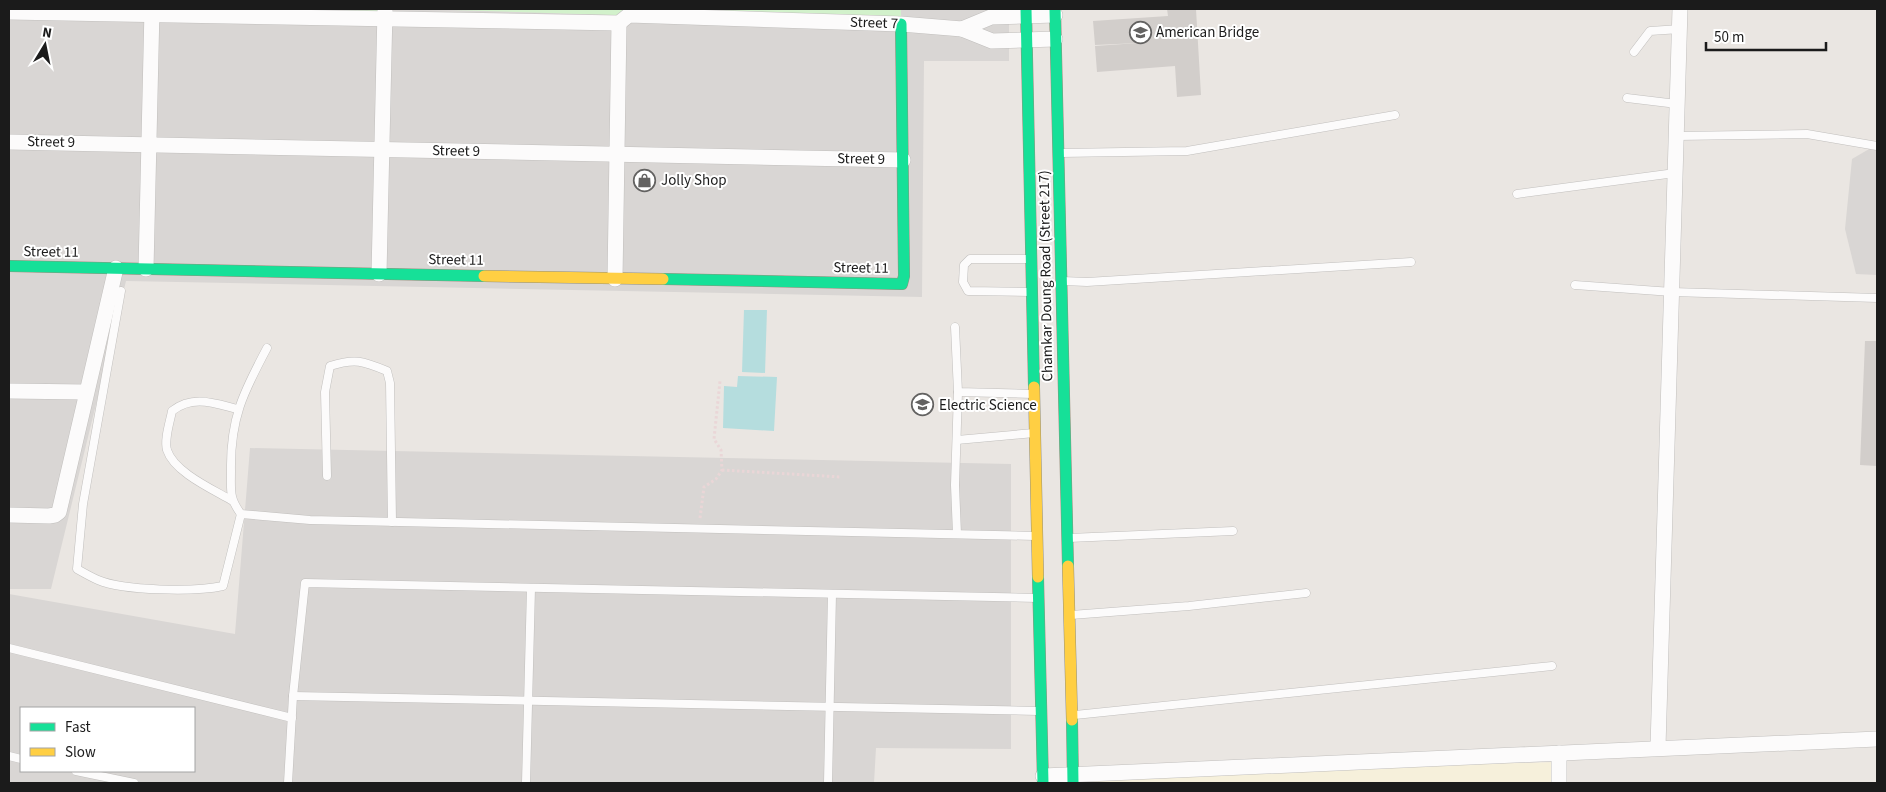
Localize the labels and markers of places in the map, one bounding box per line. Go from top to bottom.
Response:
school or university icon: American Bridge [1128,20,1152,44]
place label: American Bridge [1156,22,1259,43]
shop icon: Jolly Shop [633,168,657,192]
place label: Jolly Shop [661,170,727,191]
school or university icon: Electric Science [911,393,935,417]
place label: Electric Science [939,395,1037,416]

